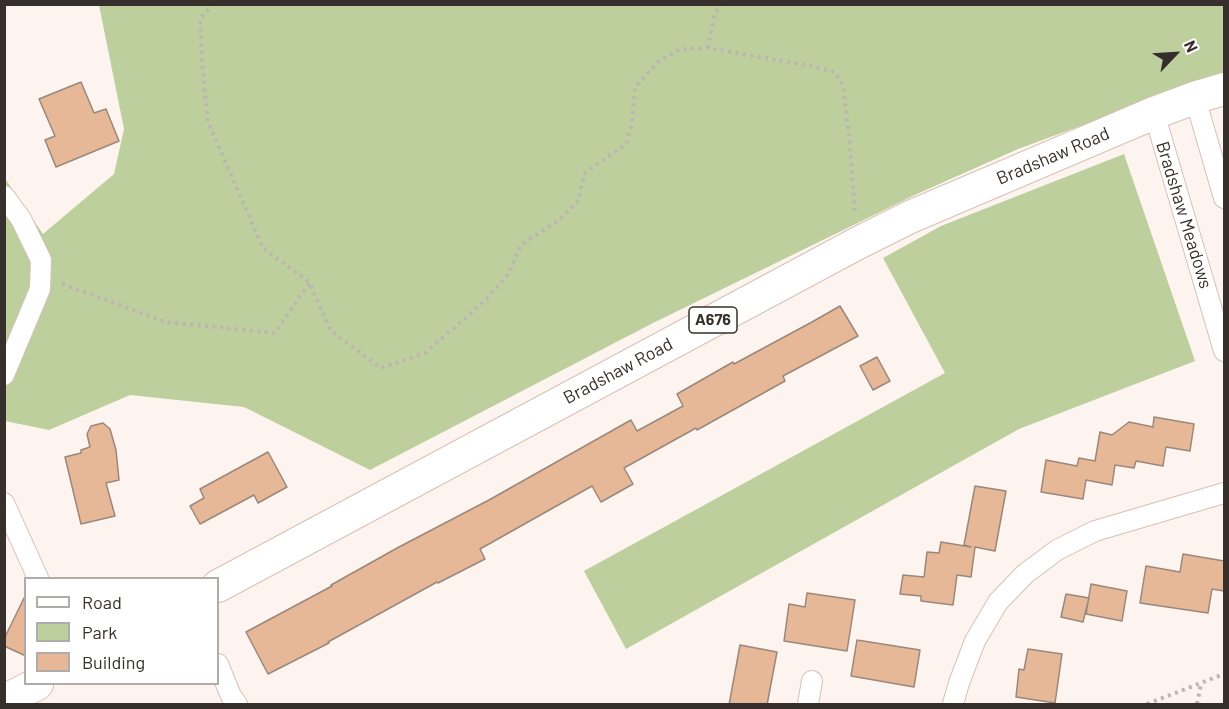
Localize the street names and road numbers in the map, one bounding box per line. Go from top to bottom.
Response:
street label: Bradshaw Road [993,122,1113,190]
street label: Bradshaw Meadows [1151,139,1217,291]
road number: A676 [689,307,737,333]
street label: Bradshaw Road [560,333,676,409]

